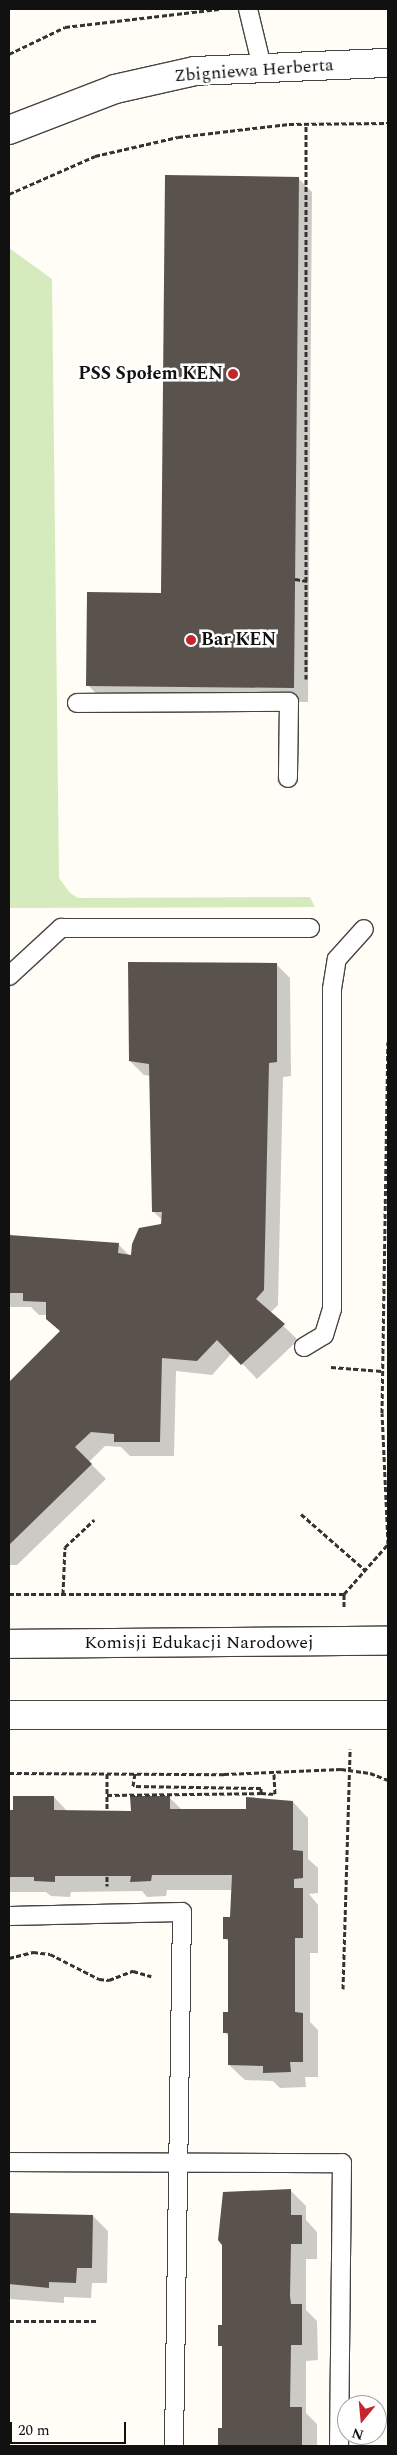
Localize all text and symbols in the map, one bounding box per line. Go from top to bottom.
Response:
street label: Zbigniewa Herberta [174,55,334,87]
place label: PSS Społem KEN [78,363,223,385]
marker: PSS Społem KEN [227,368,239,380]
place label: Bar KEN [201,629,276,651]
marker: Bar KEN [185,634,197,646]
street label: Komisji Edukacji Narodowej [84,1632,314,1654]
north arrow [337,2395,387,2445]
scale bar [12,2412,129,2444]
text: 20 m [18,2419,50,2442]
text: N [349,2422,366,2446]

